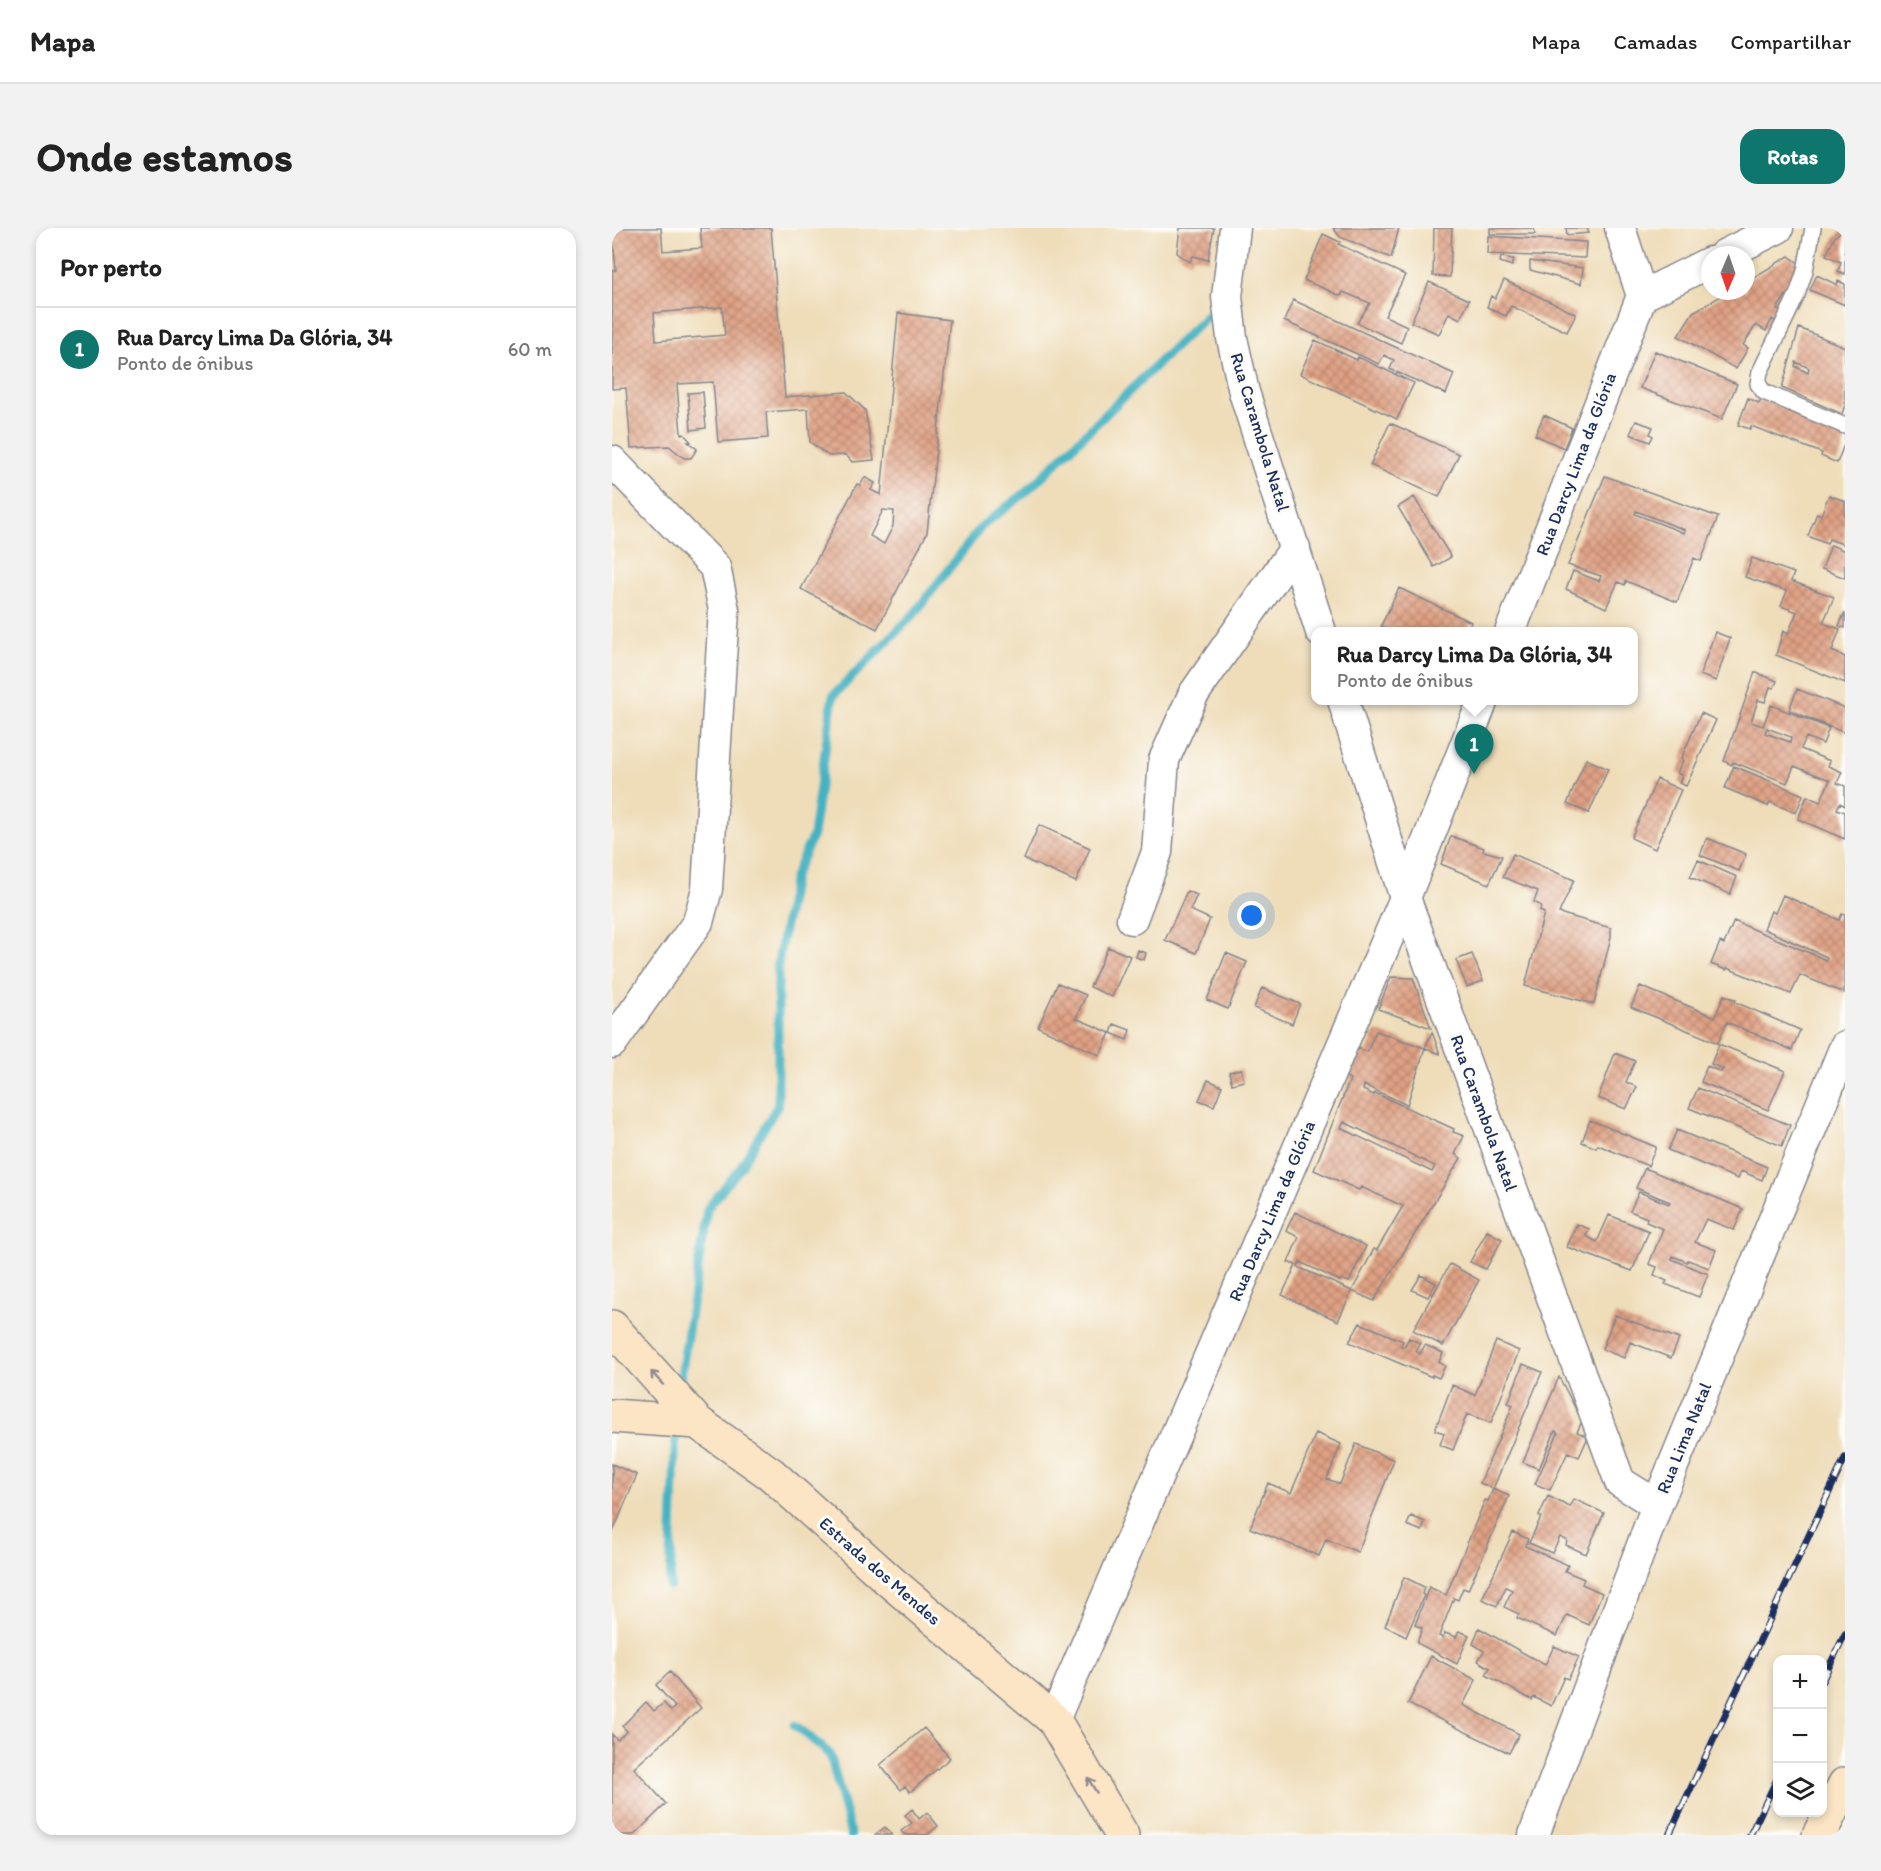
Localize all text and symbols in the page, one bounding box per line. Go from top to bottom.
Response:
text: Mapa [30,24,95,58]
text: Mapa [1532,29,1580,54]
text: Camadas [1613,29,1697,54]
text: Compartilhar [1730,29,1851,54]
button: Rotas [1740,129,1845,184]
text: Onde estamos [36,131,293,182]
north arrow [1701,246,1755,300]
text: Por perto [60,251,162,283]
text: Rua Darcy Lima Da Glória, 34 [117,324,392,351]
text: 1 [75,337,84,361]
text: 60 m [508,337,552,361]
street label: Rua Carambola Natal [1225,350,1295,514]
text: Ponto de ônibus [117,351,254,375]
street label: Rua Darcy Lima da Glória [1531,369,1621,559]
popup [1311,627,1638,705]
text: Rua Darcy Lima Da Glória, 34 [1337,641,1612,668]
text: Ponto de ônibus [1337,668,1473,692]
pin: 1 [1454,724,1494,774]
your location [1237,901,1266,930]
street label: Rua Carambola Natal [1445,1032,1523,1194]
street label: Rua Darcy Lima da Glória [1224,1117,1320,1305]
one-way arrow [650,1371,664,1386]
street label: Rua Lima Natal [1652,1379,1716,1497]
street label: Estrada dos Mendes [815,1512,945,1630]
map controls [1773,1655,1827,1817]
button: + [1773,1655,1827,1709]
button: − [1773,1709,1827,1763]
button: layers [1773,1763,1827,1817]
one-way arrow [1086,1777,1098,1794]

